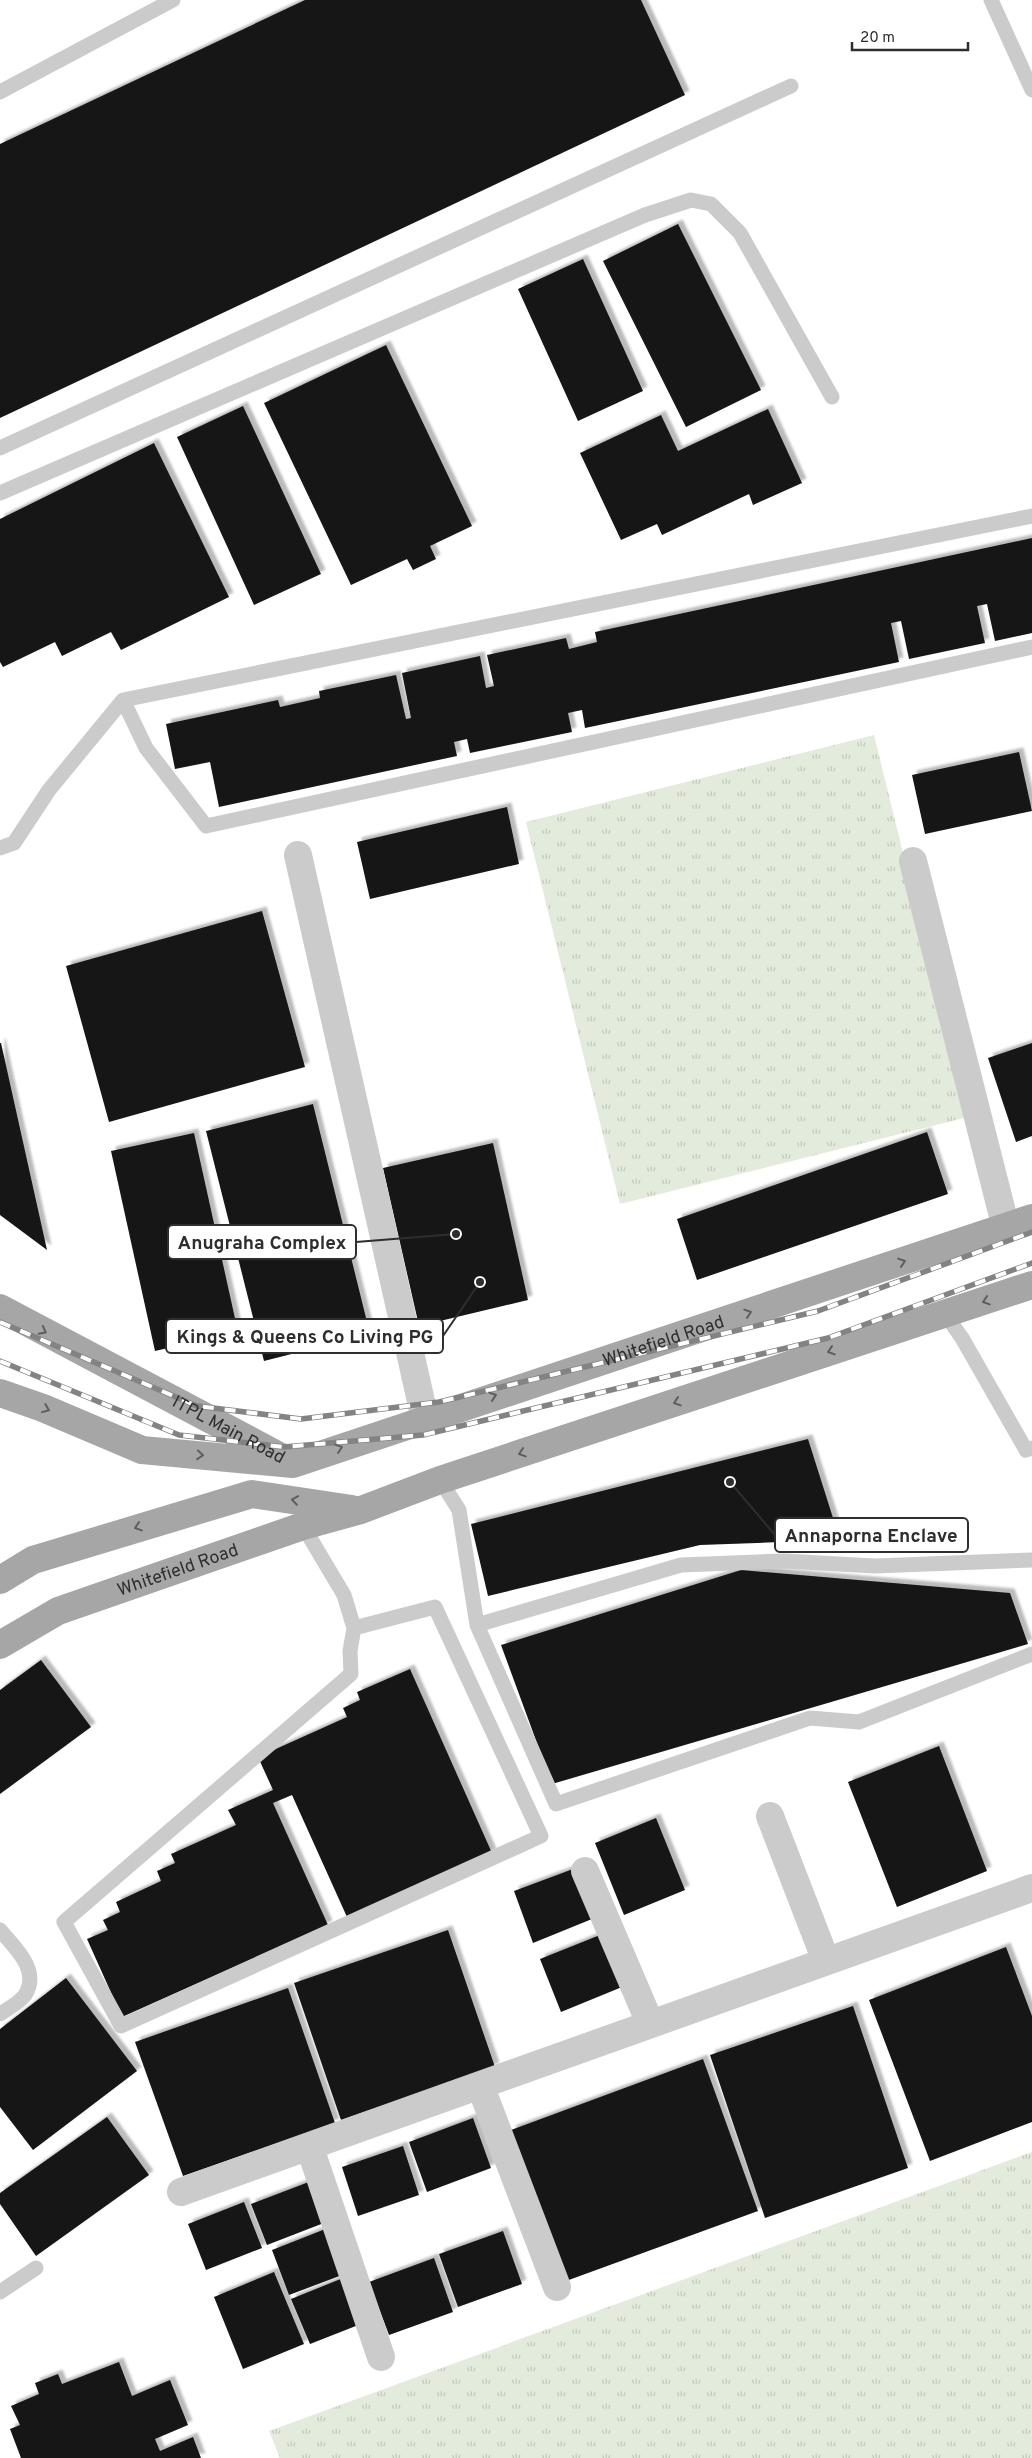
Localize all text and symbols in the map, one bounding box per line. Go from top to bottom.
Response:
scale bar [852,20,968,52]
text: 20 m [860,29,895,48]
callout: Anugraha Complex [168,1225,356,1259]
text: Anugraha Complex [178,1232,346,1256]
one-way arrow [897,1257,906,1267]
one-way arrow [982,1295,990,1305]
one-way arrow [743,1308,751,1318]
street label: Whitefield Road [600,1311,728,1373]
callout: Kings & Queens Co Living PG [166,1319,443,1353]
one-way arrow [38,1325,47,1335]
text: Kings & Queens Co Living PG [177,1326,433,1350]
one-way arrow [828,1346,836,1356]
street label: ITPL Main Road [168,1391,289,1470]
one-way arrow [489,1392,497,1402]
one-way arrow [673,1396,682,1406]
one-way arrow [41,1403,50,1414]
one-way arrow [335,1444,343,1454]
one-way arrow [519,1447,527,1457]
one-way arrow [196,1450,204,1461]
one-way arrow [291,1495,299,1506]
callout: Annaporna Enclave [775,1518,968,1552]
one-way arrow [134,1522,142,1532]
text: Annaporna Enclave [784,1525,958,1549]
street label: Whitefield Road [115,1539,242,1603]

